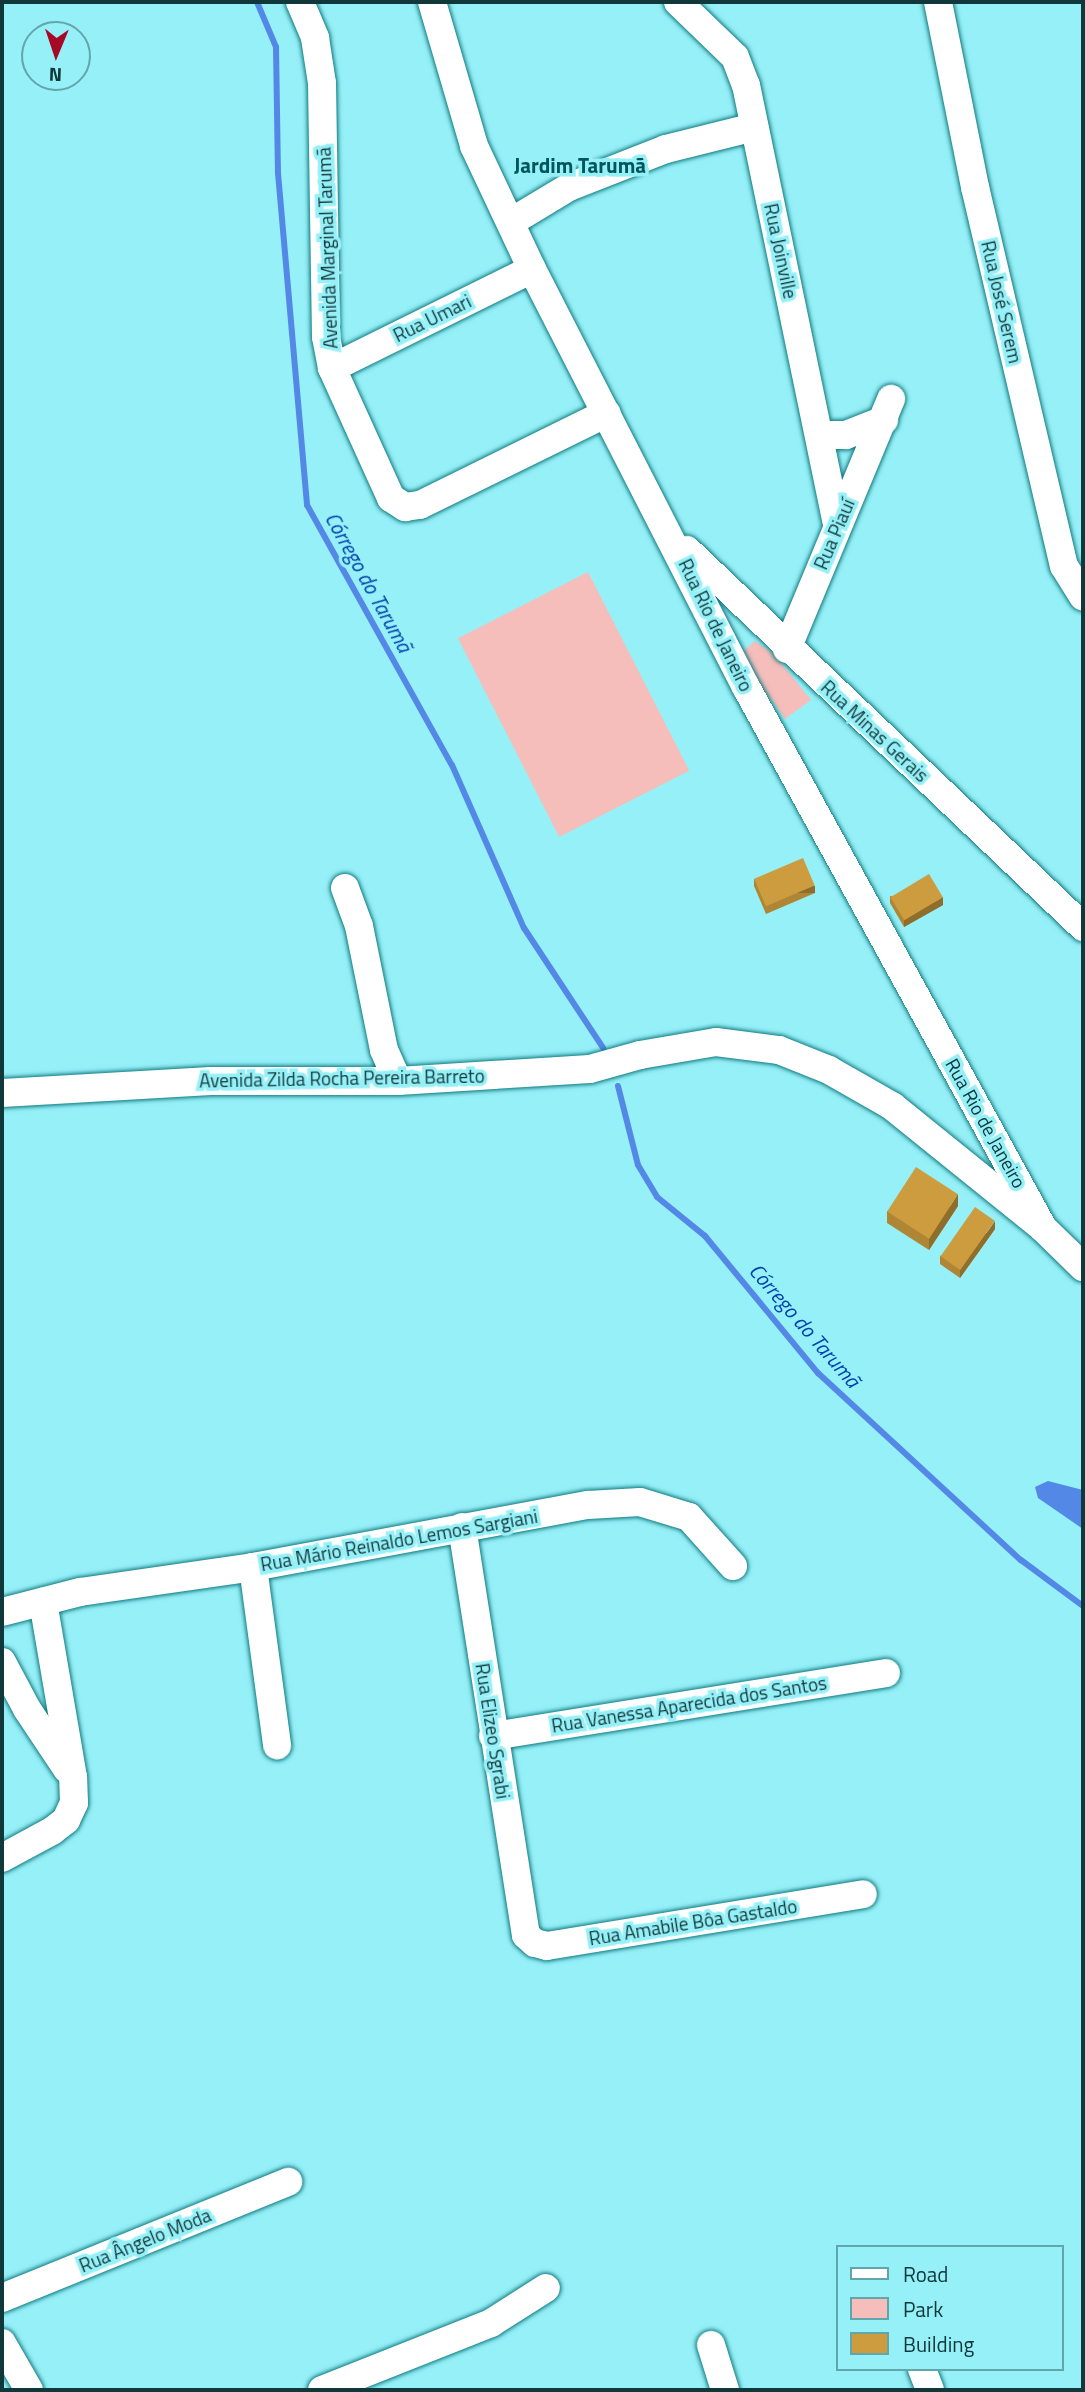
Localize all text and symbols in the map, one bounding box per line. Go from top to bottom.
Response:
north arrow [21,21,91,91]
text: N [48,61,62,90]
street label: Avenida Marginal Tarumã [312,147,342,349]
district label: Jardim Tarumã [514,152,646,178]
street label: Rua Joinville [760,201,802,301]
street label: Rua José Serem [977,238,1027,366]
street label: Rua Umari [389,289,475,347]
street label: Rua Piauí [809,495,859,573]
water label: Córrego do Tarumã [320,508,418,656]
street label: Rua Rio de Janeiro [674,555,758,695]
street label: Rua Minas Gerais [817,675,933,787]
street label: Rua Rio de Janeiro [941,1054,1031,1192]
street label: Avenida Zilda Rocha Pereira Barreto [199,1064,485,1092]
water label: Córrego do Tarumã [744,1258,866,1392]
street label: Rua Mário Reinaldo Lemos Sargiani [259,1504,539,1576]
street label: Rua Elizeo Sgrabi [471,1662,515,1800]
street label: Rua Vanessa Aparecida dos Santos [550,1671,828,1737]
street label: Rua Amabile Bôa Gastaldo [587,1894,799,1950]
street label: Rua Ângelo Moda [76,2203,214,2277]
legend [836,2245,1064,2371]
text: Road [903,2258,948,2290]
text: Park [903,2293,943,2325]
text: Building [903,2328,974,2360]

